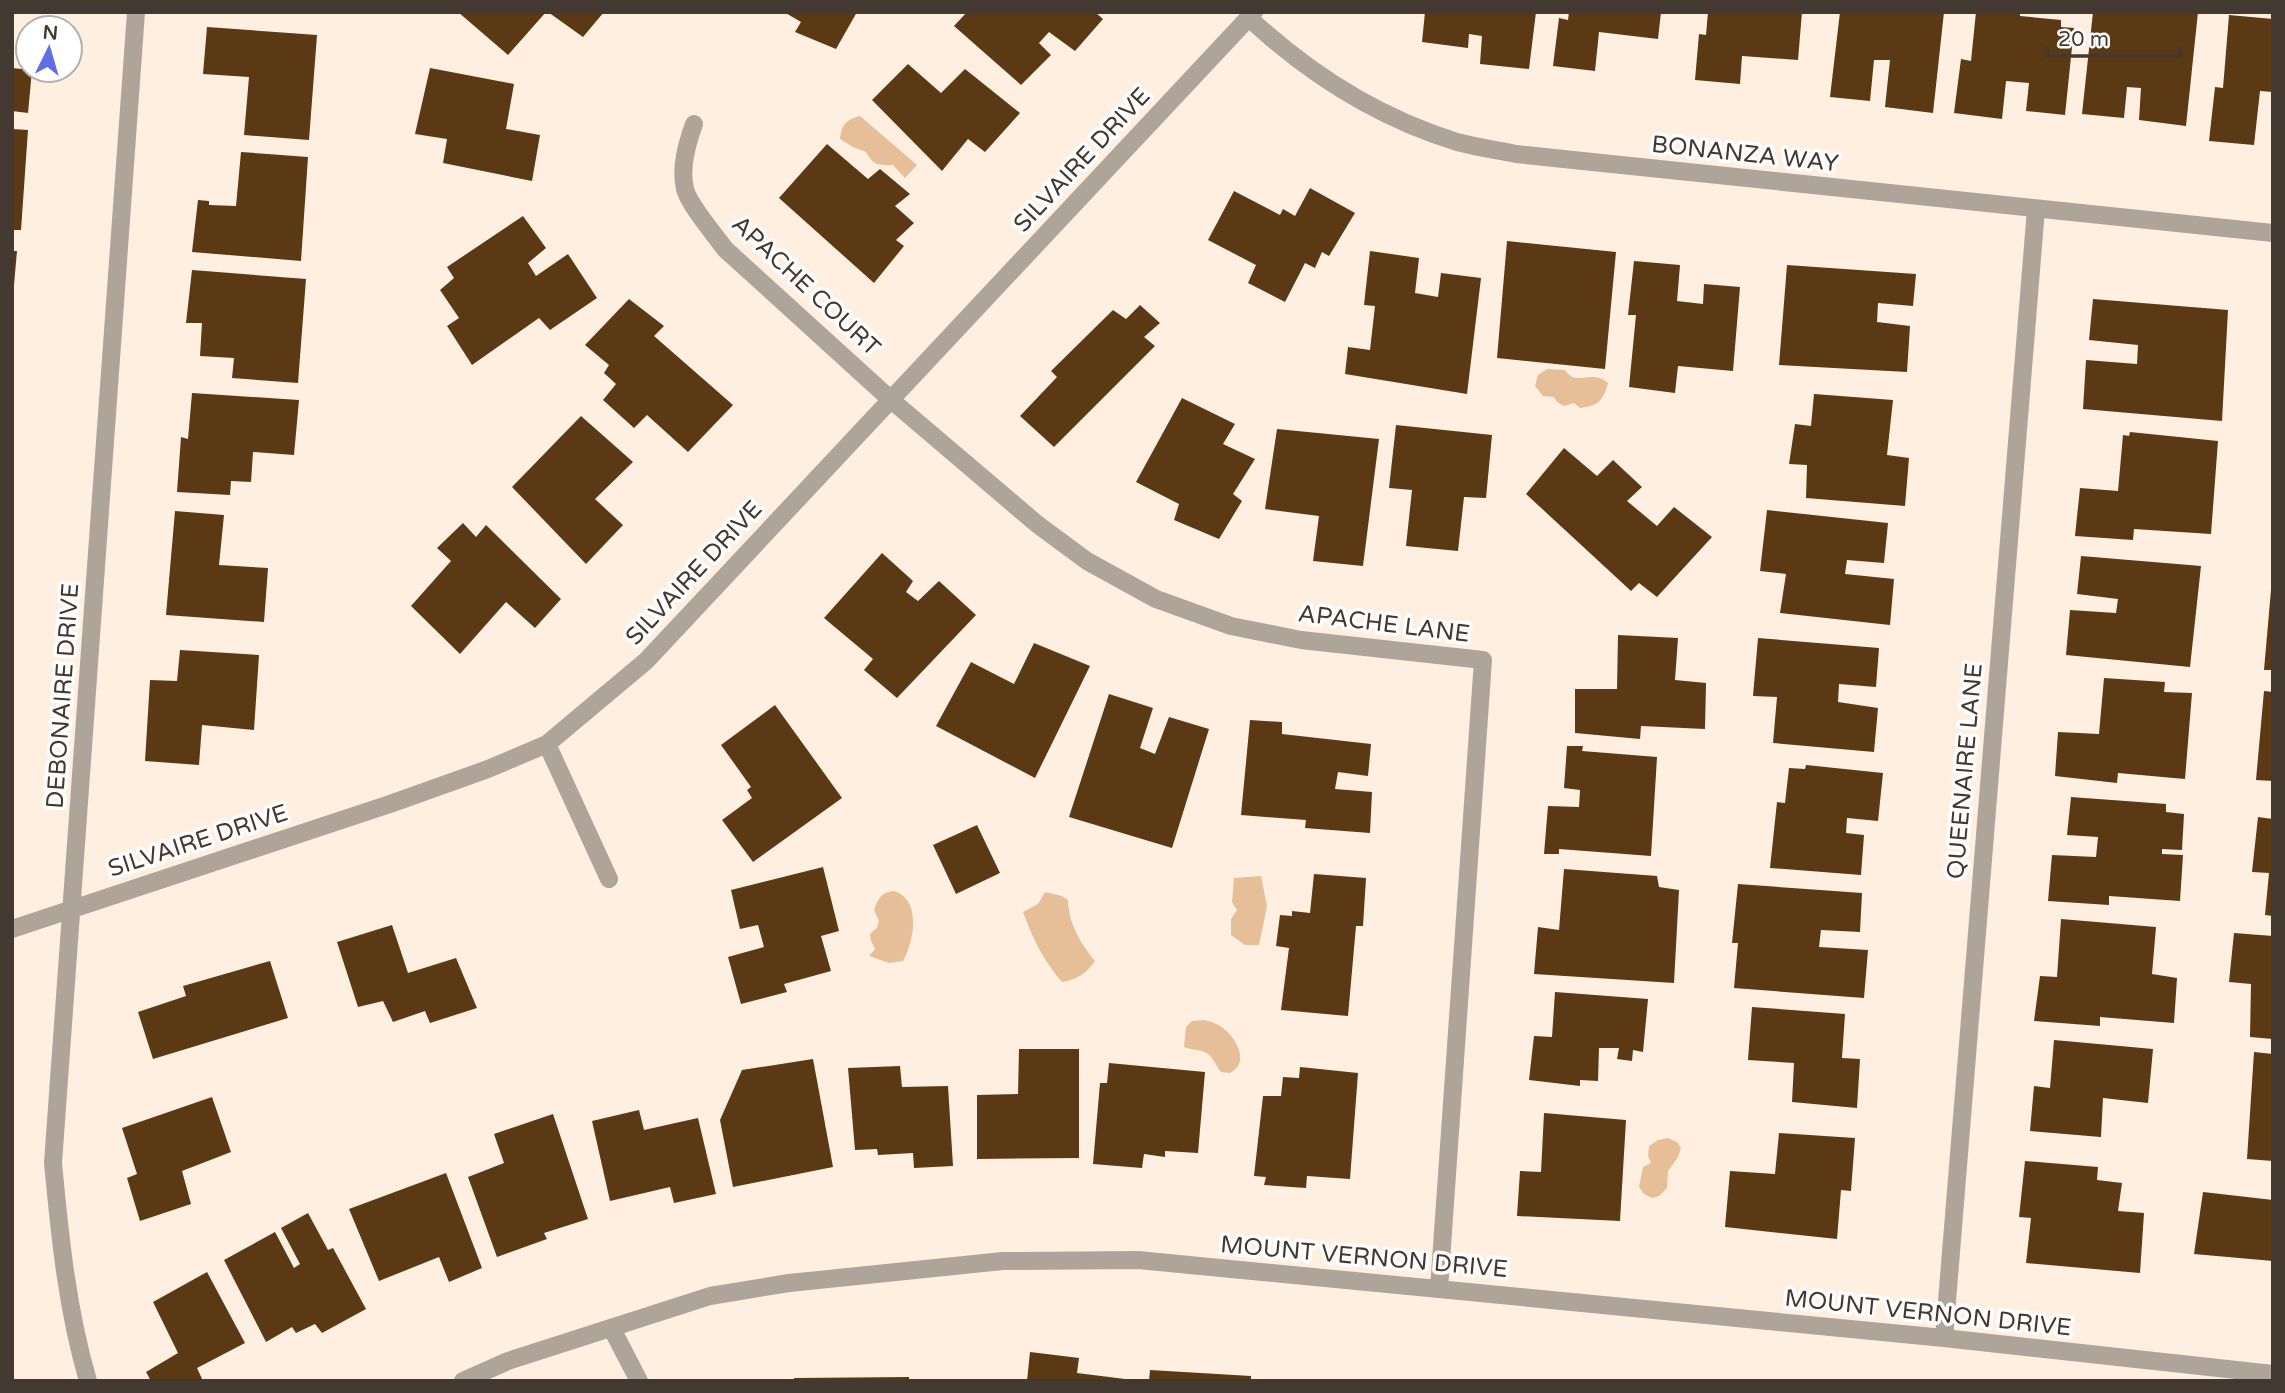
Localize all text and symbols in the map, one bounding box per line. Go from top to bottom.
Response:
north arrow [14,14,84,84]
scale bar [2047,14,2180,58]
text: N [42,21,59,45]
text: 20 m [2058,27,2109,52]
street label: SILVAIRE DRIVE [1008,82,1156,238]
street label: BONANZA WAY [1650,130,1840,178]
street label: APACHE COURT [726,210,887,363]
street label: SILVAIRE DRIVE [620,495,768,651]
street label: DEBONAIRE DRIVE [41,582,85,810]
street label: APACHE LANE [1297,599,1471,649]
street label: QUEENAIRE LANE [1941,662,1989,880]
street label: SILVAIRE DRIVE [105,798,291,884]
street label: MOUNT VERNON DRIVE [1219,1230,1509,1284]
street label: MOUNT VERNON DRIVE [1783,1284,2073,1342]

